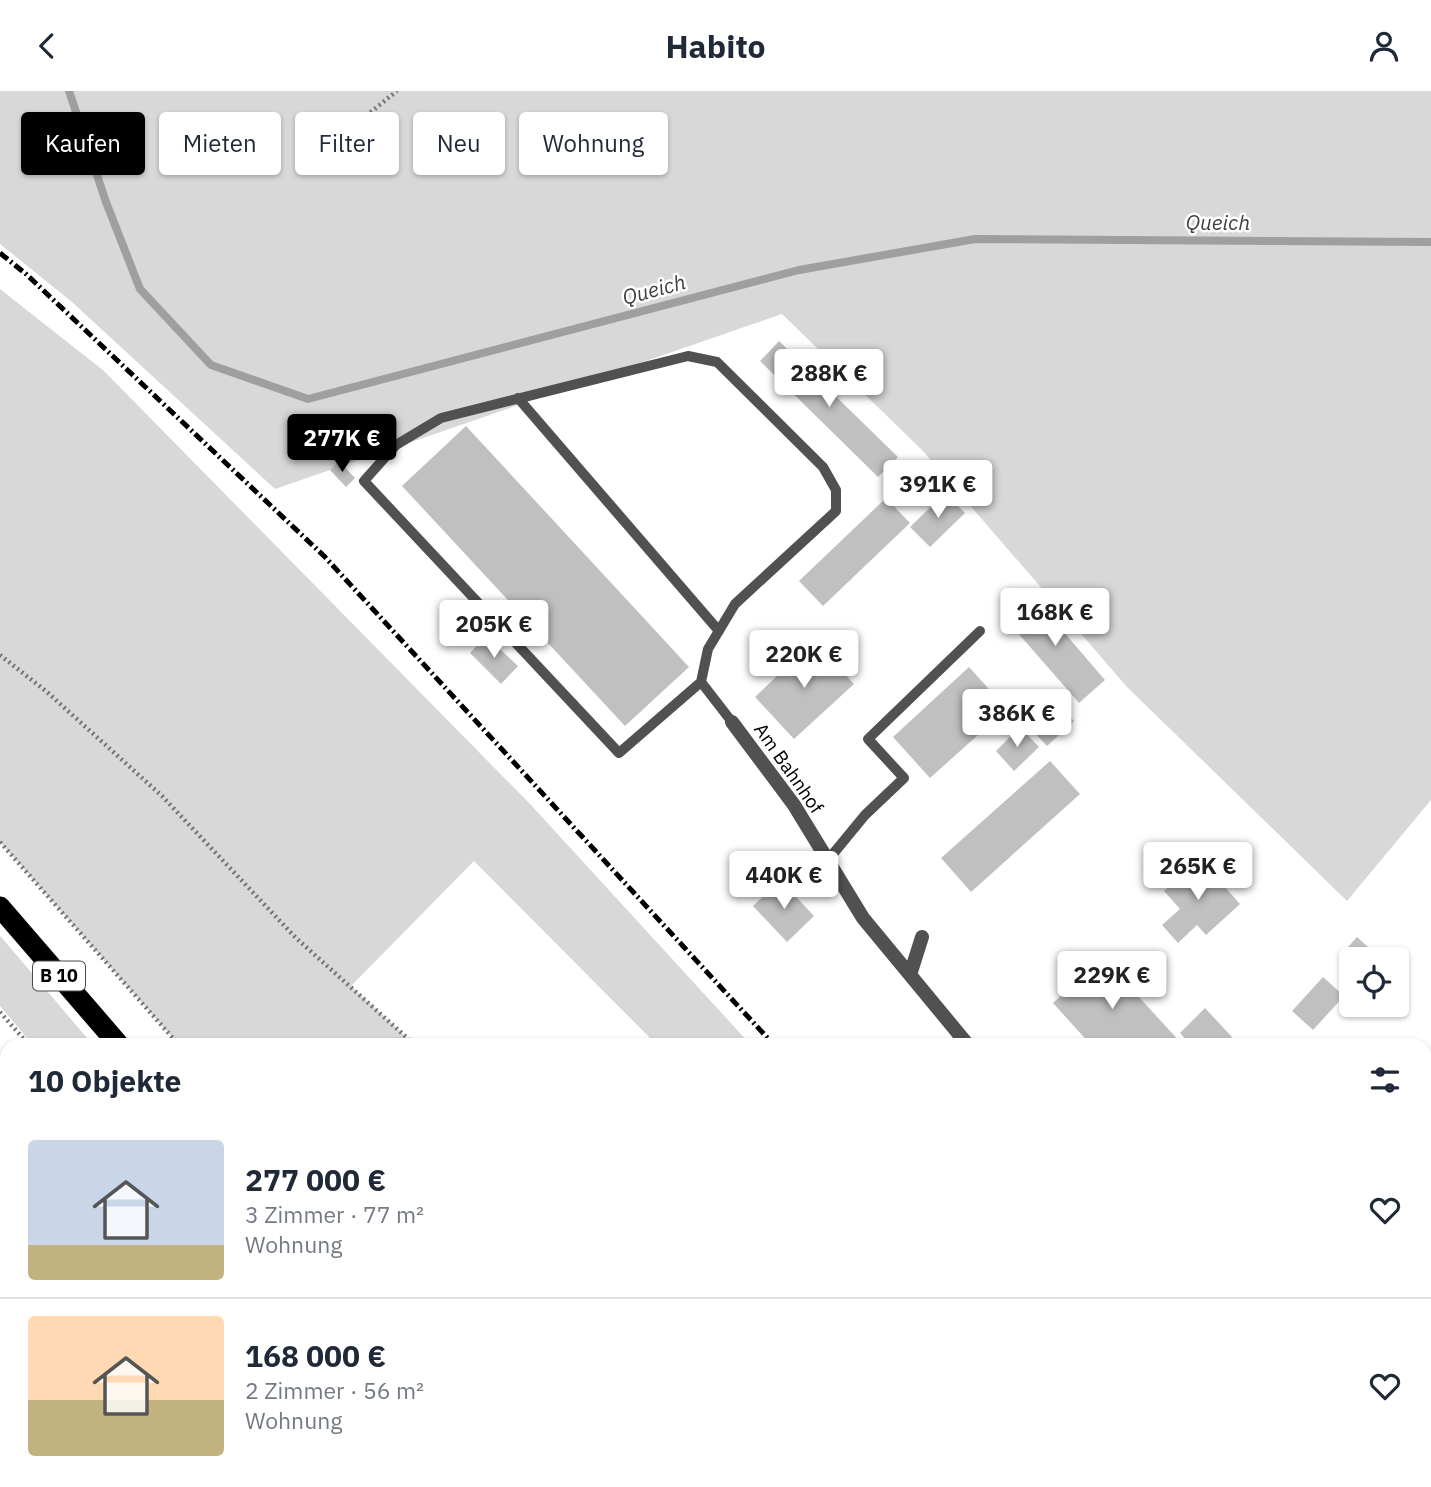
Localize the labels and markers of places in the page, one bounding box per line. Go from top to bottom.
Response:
pin: 288K € [772,349,886,409]
pin: 277K € [285,415,399,474]
pin: 391K € [881,461,995,520]
pin: 168K € [998,589,1112,648]
pin: 205K € [437,601,551,660]
pin: 220K € [747,631,861,690]
pin: 386K € [960,689,1074,749]
pin: 265K € [1141,843,1255,902]
pin: 440K € [727,851,841,911]
pin: 229K € [1055,951,1169,1011]

